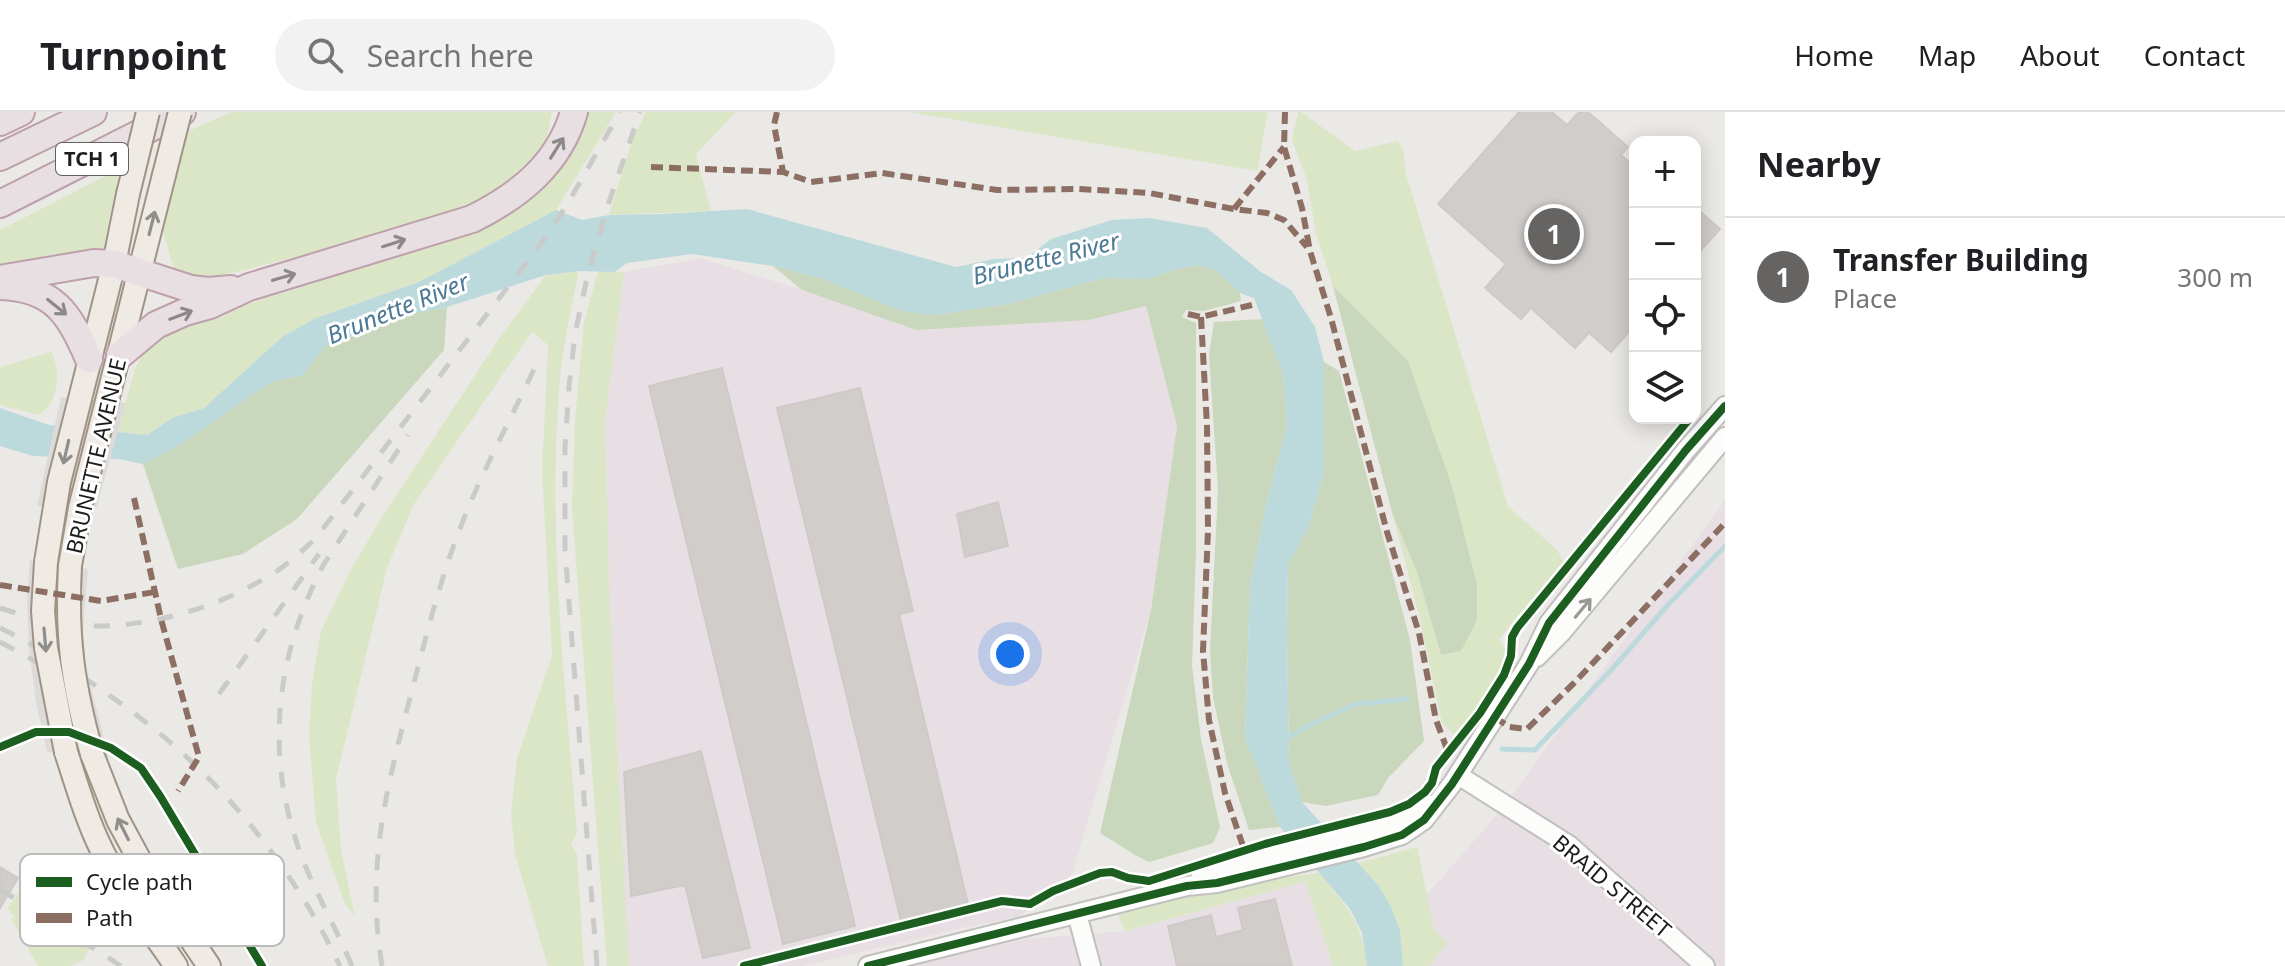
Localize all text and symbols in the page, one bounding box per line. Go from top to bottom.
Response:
search box [275,19,835,91]
text: Turnpoint [40,29,227,81]
icon: search [303,33,347,77]
text: Search here [367,35,534,76]
text: Home [1794,36,1874,74]
text: Map [1918,36,1976,74]
text: About [2020,36,2100,74]
text: Contact [2144,36,2245,74]
map controls [1629,136,1701,424]
button: + [1629,136,1701,208]
one-way arrow [550,137,566,160]
text: Nearby [1757,141,1881,187]
road number: TCH 1 [56,143,128,175]
pin: 1 [1528,204,1580,264]
button: − [1629,208,1701,280]
one-way arrow [146,211,161,237]
water label: Brunette River [969,223,1124,292]
one-way arrow [381,235,406,250]
text: Transfer Building [1833,239,2089,280]
text: 1 [1776,259,1790,295]
text: 300 m [2177,259,2253,295]
water label: Brunette River [321,264,475,351]
one-way arrow [271,269,297,284]
button: locate [1629,280,1701,352]
text: Place [1833,280,1897,316]
one-way arrow [46,298,67,315]
one-way arrow [168,307,193,321]
button: layers [1629,352,1701,424]
street label: BRUNETTE AVENUE [58,355,132,556]
one-way arrow [58,439,73,465]
one-way arrow [1574,598,1592,619]
one-way arrow [38,626,53,653]
your location [990,634,1030,674]
one-way arrow [115,817,130,841]
street label: BRAID STREET [1547,827,1678,944]
legend [20,854,284,946]
text: Cycle path [86,866,193,896]
text: Path [86,902,133,932]

